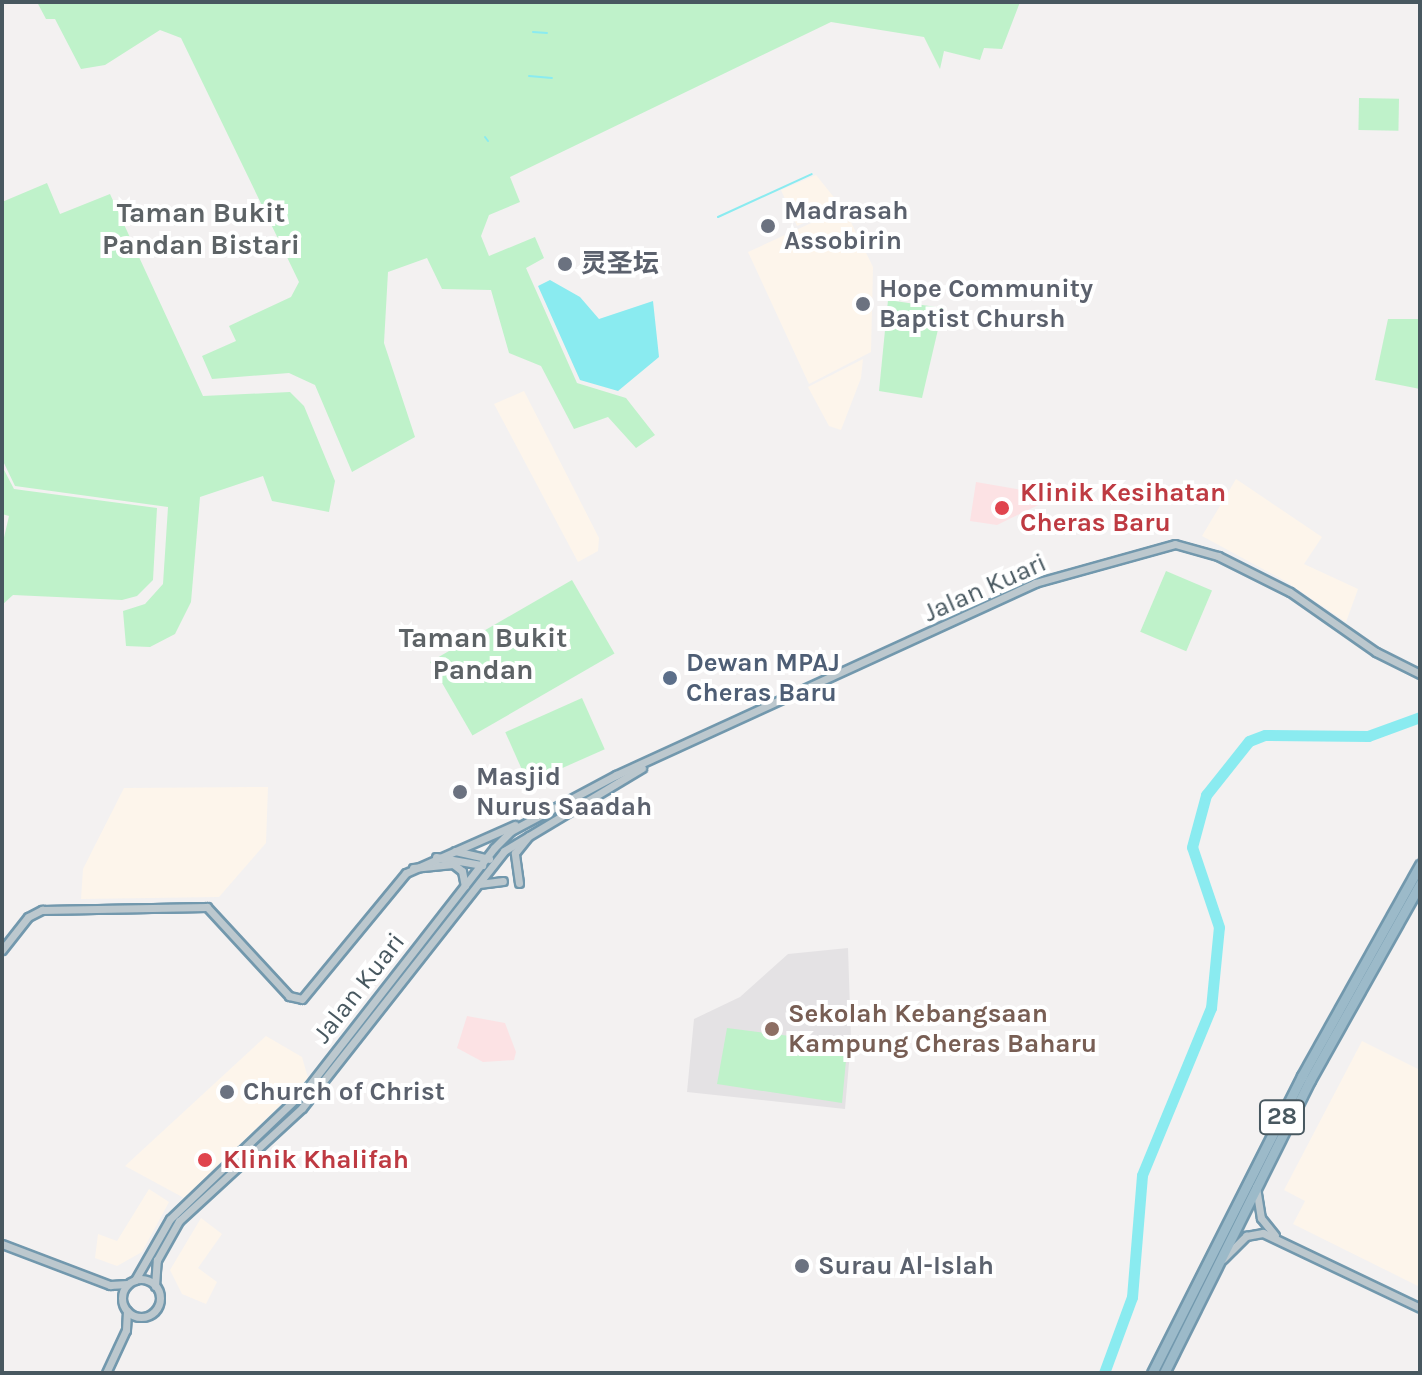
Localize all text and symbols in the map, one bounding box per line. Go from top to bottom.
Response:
place label: Madrasah Assobirin [784,195,908,256]
district label: Taman Bukit Pandan Bistari [102,196,300,262]
marker: Madrasah Assobirin [759,217,777,235]
place label: 灵圣坛 [581,248,659,280]
marker: 灵圣坛 [556,255,574,273]
place label: Hope Community Baptist Chursh [879,273,1093,334]
marker: Hope Community Baptist Chursh [854,295,872,313]
place label: Klinik Kesihatan Cheras Baru [1020,477,1226,538]
marker: Klinik Kesihatan Cheras Baru [991,497,1013,519]
street label: Jalan Kuari [919,547,1051,629]
district label: Taman Bukit Pandan [399,621,567,687]
place label: Dewan MPAJ Cheras Baru [686,647,840,708]
marker: Dewan MPAJ Cheras Baru [661,669,679,687]
place label: Masjid Nurus Saadah [476,761,652,822]
marker: Masjid Nurus Saadah [451,783,469,801]
street label: Jalan Kuari [306,927,412,1049]
place label: Sekolah Kebangsaan Kampung Cheras Baharu [788,998,1097,1060]
marker: Sekolah Kebangsaan Kampung Cheras Baharu [763,1020,781,1038]
place label: Church of Christ [243,1076,445,1108]
marker: Church of Christ [218,1083,236,1101]
road number: 28 [1258,1097,1306,1137]
place label: Klinik Khalifah [223,1144,409,1176]
marker: Klinik Khalifah [194,1149,216,1171]
place label: Surau Al-Islah [818,1250,994,1282]
marker: Surau Al-Islah [793,1257,811,1275]

